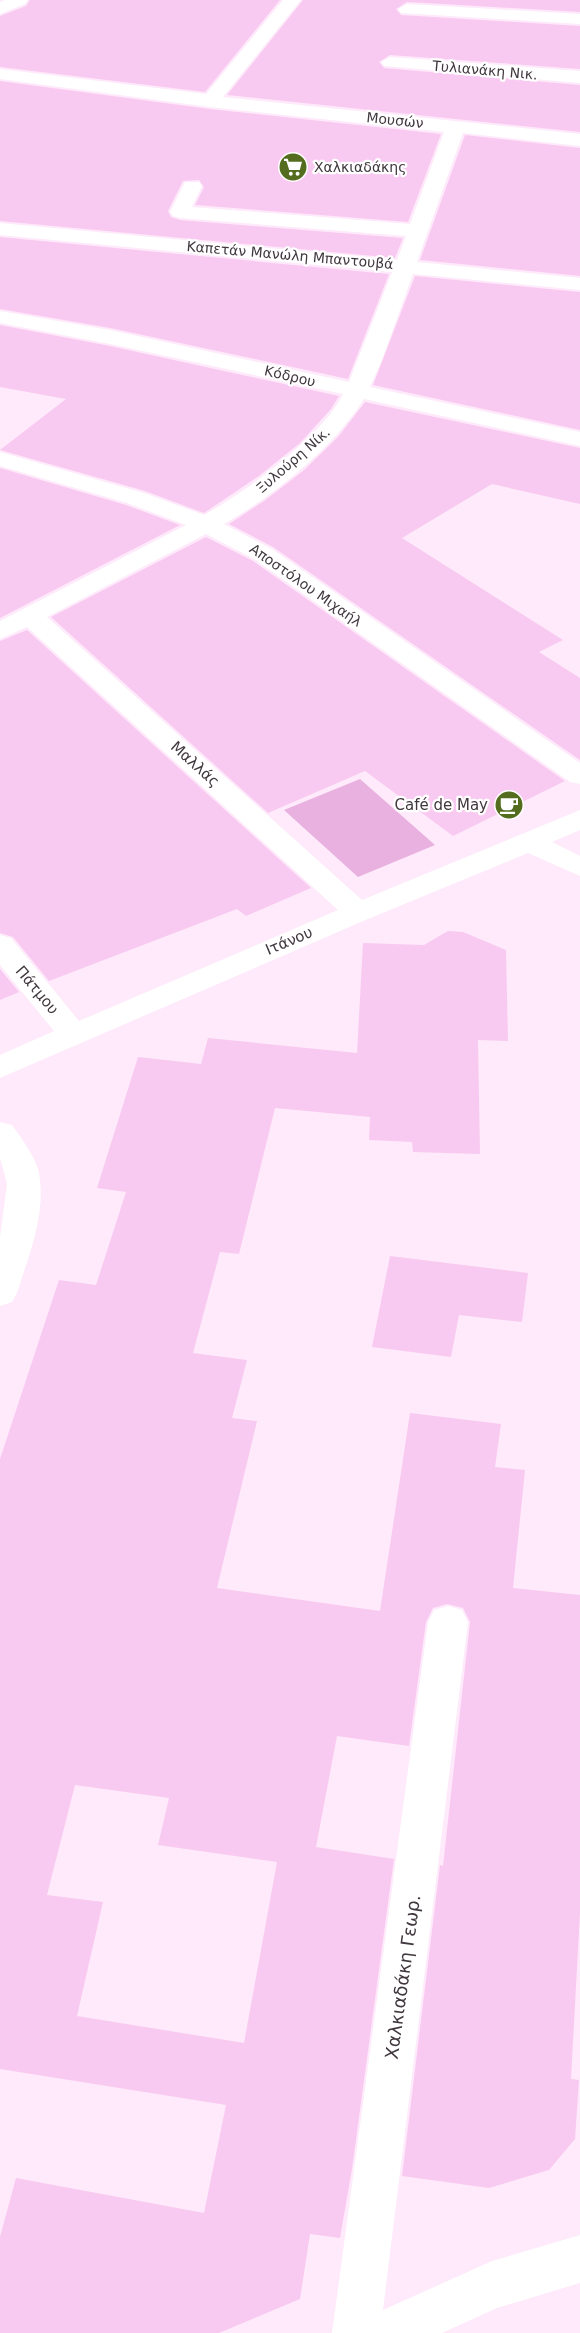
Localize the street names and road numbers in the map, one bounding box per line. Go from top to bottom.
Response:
street label: Τυλιανάκη Νικ. [431,57,538,83]
street label: Μουσών [366,109,424,131]
street label: Καπετάν Μανώλη Μπαντουβά [186,238,394,272]
street label: Κόδρου [263,362,317,390]
street label: Ξυλούρη Νίκ. [253,424,333,496]
street label: Αποστόλου Μιχαήλ [247,540,365,630]
street label: Μαλλάς [167,737,223,791]
street label: Ιτάνου [263,923,315,959]
street label: Πάτμου [12,962,62,1018]
street label: Χαλκιαδάκη Γεωρ. [381,1893,424,2061]

